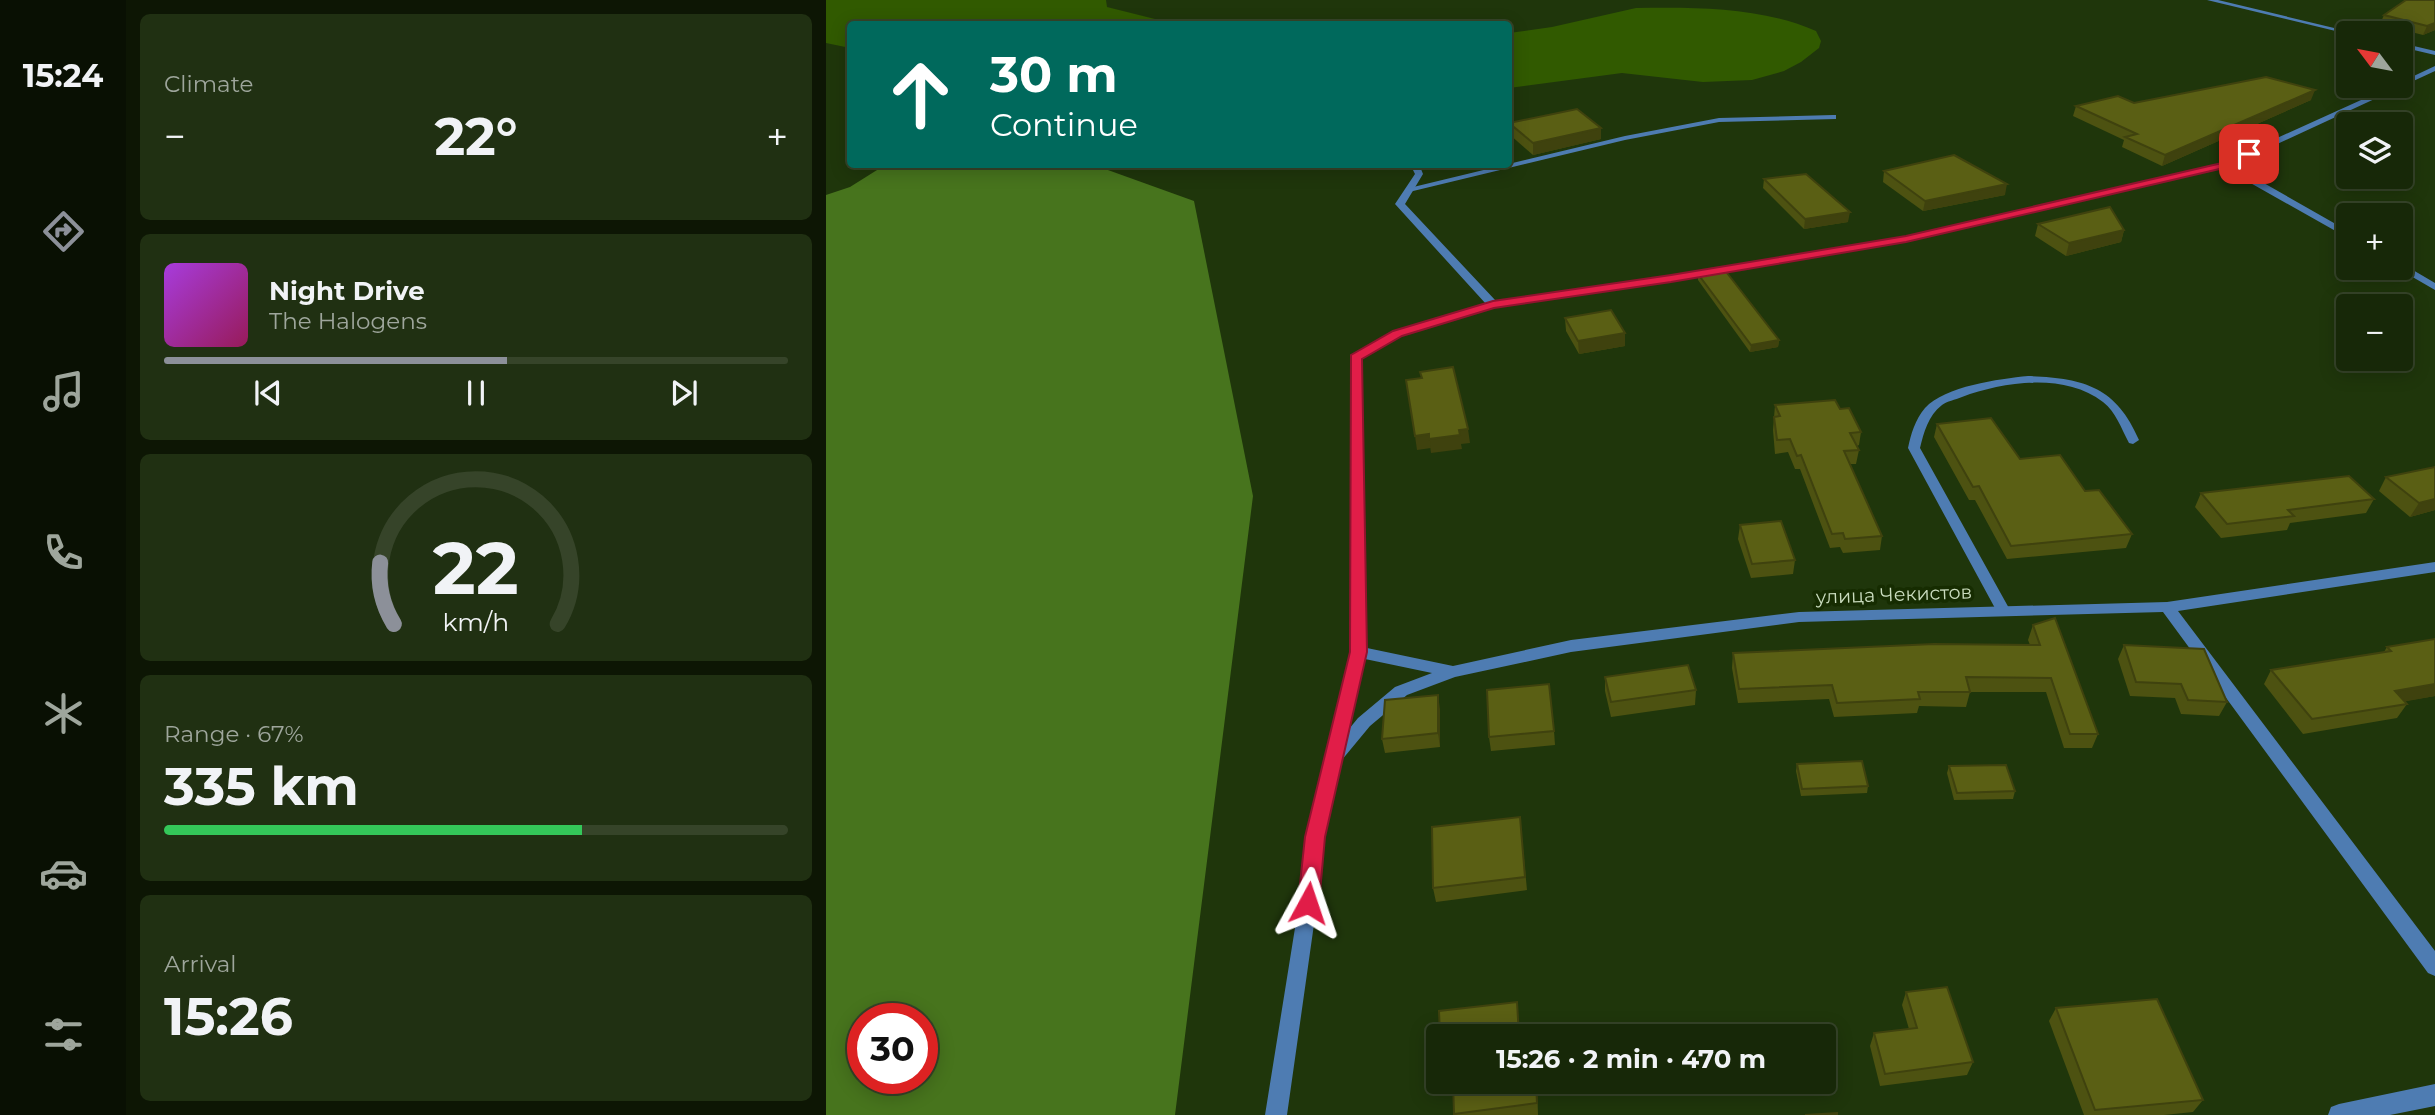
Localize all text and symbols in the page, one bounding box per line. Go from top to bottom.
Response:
north arrow [2336,21,2413,98]
map controls [2336,21,2413,371]
text: 30 m [990,45,1118,104]
icon: ahead [875,49,966,140]
text: 15:24 [23,56,103,95]
text: Climate [164,70,253,98]
text: 22° [434,105,518,168]
text: Continue [990,105,1138,144]
button: layers [2336,112,2413,189]
text: − [164,113,186,160]
text: + [766,113,788,160]
pin [2219,124,2279,184]
icon: arrive [2230,135,2268,173]
button: + [2336,203,2413,280]
icon: directions [39,207,88,256]
text: Night Drive [269,275,425,307]
button: − [2336,294,2413,371]
text: The Halogens [269,307,427,335]
icon: music [39,367,88,416]
icon: previous [249,374,287,412]
icon: pause [457,374,495,412]
icon: next [665,374,703,412]
text: 22 [433,524,519,612]
icon: phone [39,528,88,577]
street label: улица Чекистов [1814,580,1973,609]
text: km/h [443,606,509,636]
icon: climate [39,689,88,738]
text: Range · 67% [164,720,304,748]
text: 335 km [164,755,359,818]
icon: car [39,849,88,898]
position arrow [1271,866,1345,940]
text: Arrival [164,950,237,978]
text: 15:26 [164,985,293,1048]
speed limit sign: 30 [847,1003,938,1094]
icon: filters [39,1010,88,1059]
text: 15:26 · 2 min · 470 m [1496,1043,1766,1075]

